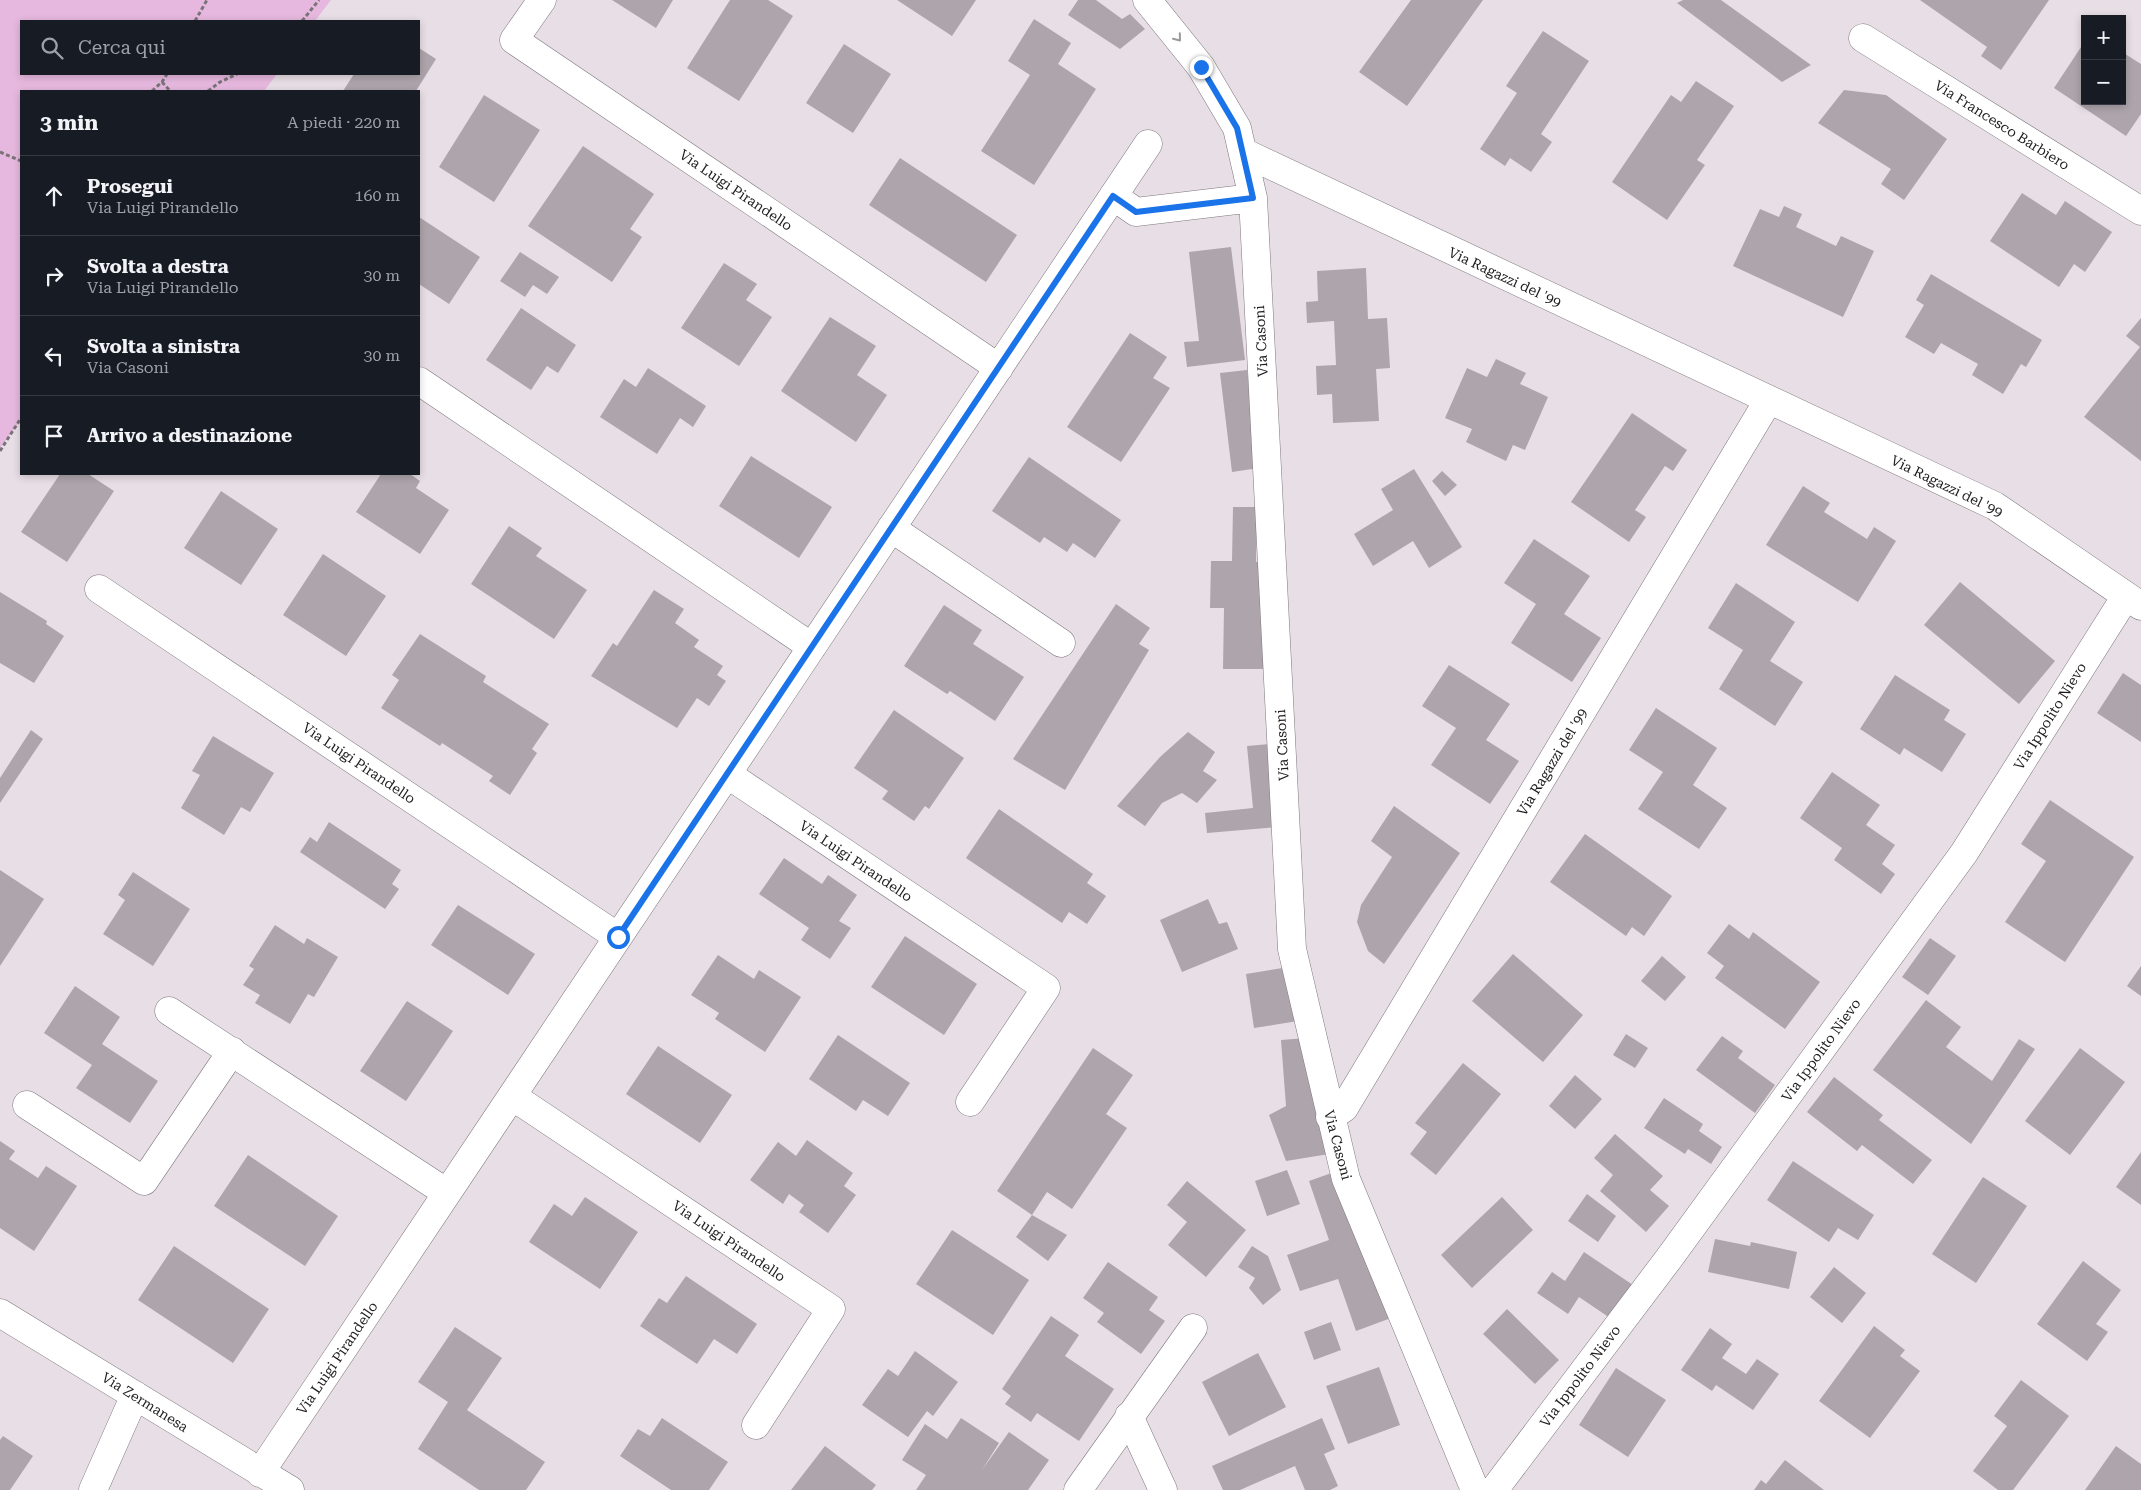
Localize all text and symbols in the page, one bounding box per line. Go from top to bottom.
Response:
map controls [2081,15,2126,105]
button: + [2081,15,2126,60]
search box [20,20,420,75]
one-way arrow [1172,32,1180,41]
icon: search [38,34,66,62]
text: Cerca qui [78,36,166,59]
route end [1190,56,1213,79]
button: − [2081,60,2126,105]
street label: Via Francesco Barbiero [1932,77,2072,173]
text: 3 min [40,111,98,135]
text: A piedi · 220 m [287,113,400,132]
street label: Via Luigi Pirandello [677,146,795,234]
text: Prosegui [87,175,173,198]
icon: ahead [40,182,68,210]
text: 160 m [354,186,400,205]
text: Via Luigi Pirandello [87,198,239,217]
street label: Via Ragazzi del '99 [1446,244,1564,310]
text: Svolta a destra [87,255,229,278]
icon: right [40,262,68,290]
text: 30 m [363,266,400,285]
text: Via Luigi Pirandello [87,278,239,297]
street label: Via Casoni [1251,304,1271,377]
text: Svolta a sinistra [87,335,240,358]
icon: left [40,342,68,370]
text: 30 m [363,346,400,365]
text: Via Casoni [87,358,169,377]
icon: arrive [40,422,68,450]
text: Arrivo a destinazione [87,424,292,447]
street label: Via Ragazzi del '99 [1888,452,2006,520]
street label: Via Ippolito Nievo [2011,660,2089,772]
street label: Via Ragazzi del '99 [1514,705,1591,819]
street label: Via Casoni [1272,708,1292,781]
street label: Via Luigi Pirandello [300,719,418,807]
street label: Via Luigi Pirandello [797,817,915,905]
route start [607,926,630,949]
street label: Via Ippolito Nievo [1778,995,1864,1105]
street label: Via Casoni [1321,1108,1355,1182]
street label: Via Luigi Pirandello [670,1197,788,1285]
street label: Via Luigi Pirandello [293,1299,381,1417]
street label: Via Ippolito Nievo [1537,1322,1623,1430]
street label: Via Zermanesa [99,1369,192,1435]

